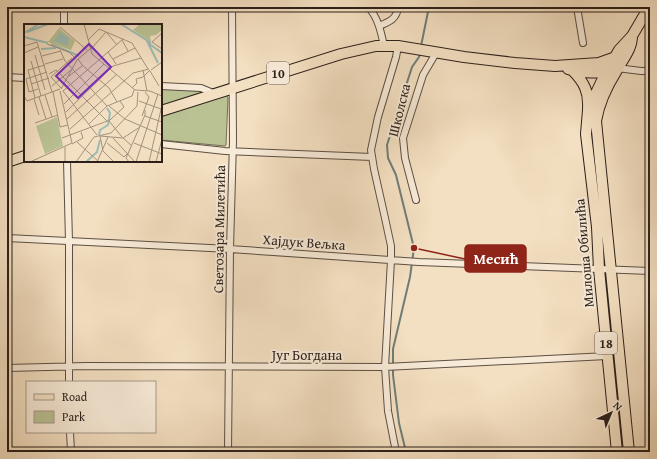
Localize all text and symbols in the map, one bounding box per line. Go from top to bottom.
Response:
inset map [24,24,162,162]
road number: 10 [267,62,289,84]
street label: Школска [383,81,415,139]
street label: Светозара Милетића [208,164,230,293]
street label: Милоша Обилића [569,197,599,308]
street label: Хајдук Вељка [262,229,346,255]
callout: Месић [465,245,526,272]
text: Месић [473,248,519,269]
road number: 18 [595,332,617,354]
street label: Југ Богдана [270,345,343,365]
legend [26,381,156,433]
text: Road [62,388,88,405]
north arrow [591,393,631,433]
text: N [610,397,627,415]
text: Park [62,408,86,425]

